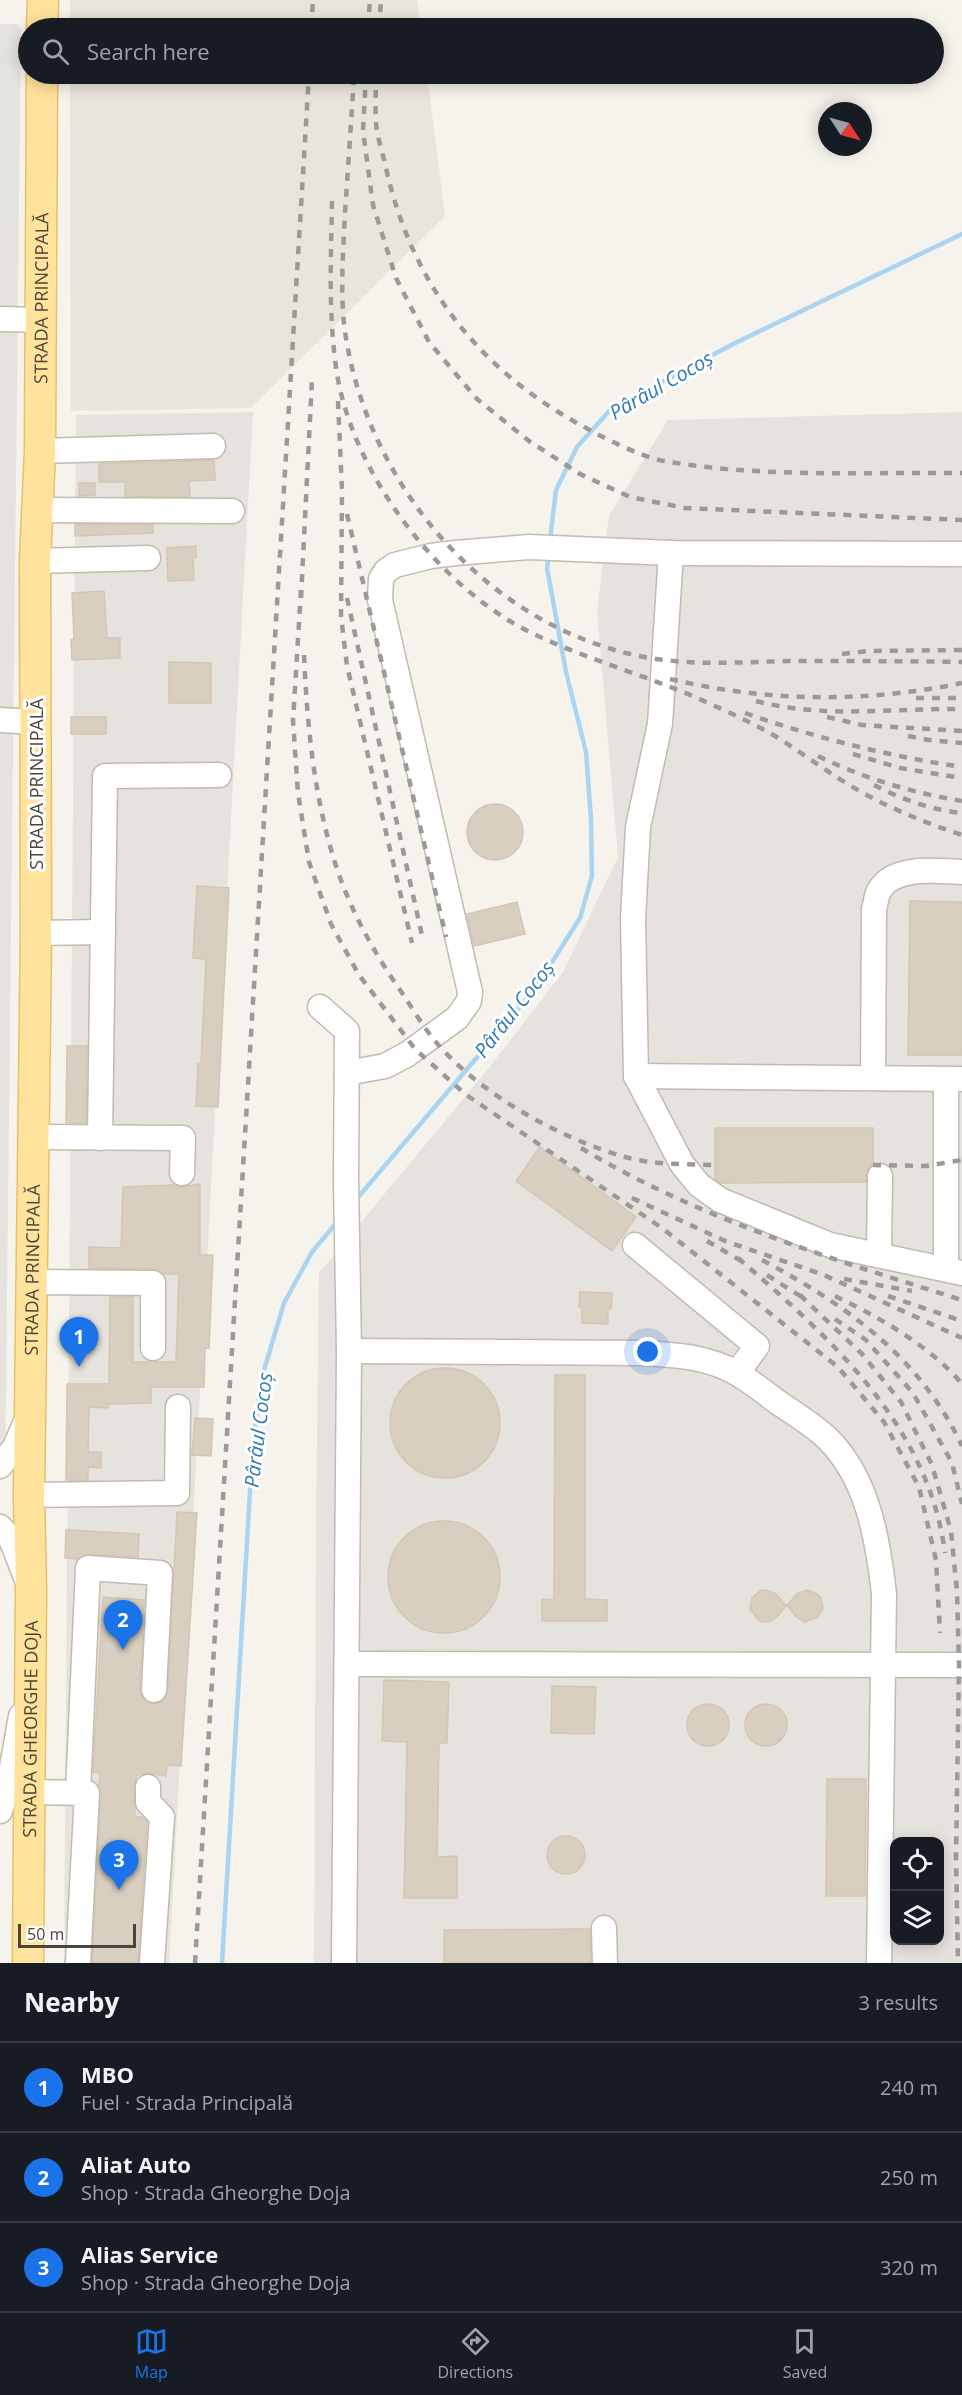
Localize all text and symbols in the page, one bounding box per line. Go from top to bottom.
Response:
search box [18,18,944,84]
icon: search [39,35,72,68]
text: Search here [87,36,210,66]
north arrow [818,102,872,156]
street label: STRADA PRINCIPALĂ [28,212,53,384]
water label: Pârâul Cocoș [604,344,718,426]
street label: STRADA PRINCIPALĂ [24,698,48,870]
water label: Pârâul Cocoș [468,955,560,1063]
street label: STRADA PRINCIPALĂ [19,1184,45,1356]
pin: 1 [60,1318,98,1367]
your location [633,1337,662,1366]
water label: Pârâul Cocoș [238,1371,278,1489]
pin: 2 [104,1600,142,1650]
street label: STRADA GHEORGHE DOJA [17,1620,43,1838]
map controls [890,1837,944,1945]
button: locate [890,1837,944,1891]
pin: 3 [100,1840,138,1890]
button: layers [890,1891,944,1945]
scale bar [18,1921,136,1948]
text: 50 m [27,1923,64,1945]
text: Nearby [24,1984,119,2020]
text: 3 results [858,1989,938,2016]
text: MBO [81,2059,134,2089]
text: 1 [38,2074,49,2101]
text: 240 m [880,2074,938,2101]
text: Fuel · Strada Principală [81,2089,293,2116]
text: Aliat Auto [81,2149,191,2179]
text: 2 [38,2164,49,2191]
text: 250 m [880,2164,938,2191]
text: Shop · Strada Gheorghe Doja [81,2179,351,2206]
text: Alias Service [81,2239,218,2269]
text: 3 [38,2254,49,2281]
text: 320 m [880,2254,938,2281]
text: Shop · Strada Gheorghe Doja [81,2269,351,2296]
tab: Map [135,2325,168,2383]
tab: Directions [437,2325,513,2383]
tab: Saved [783,2325,827,2383]

